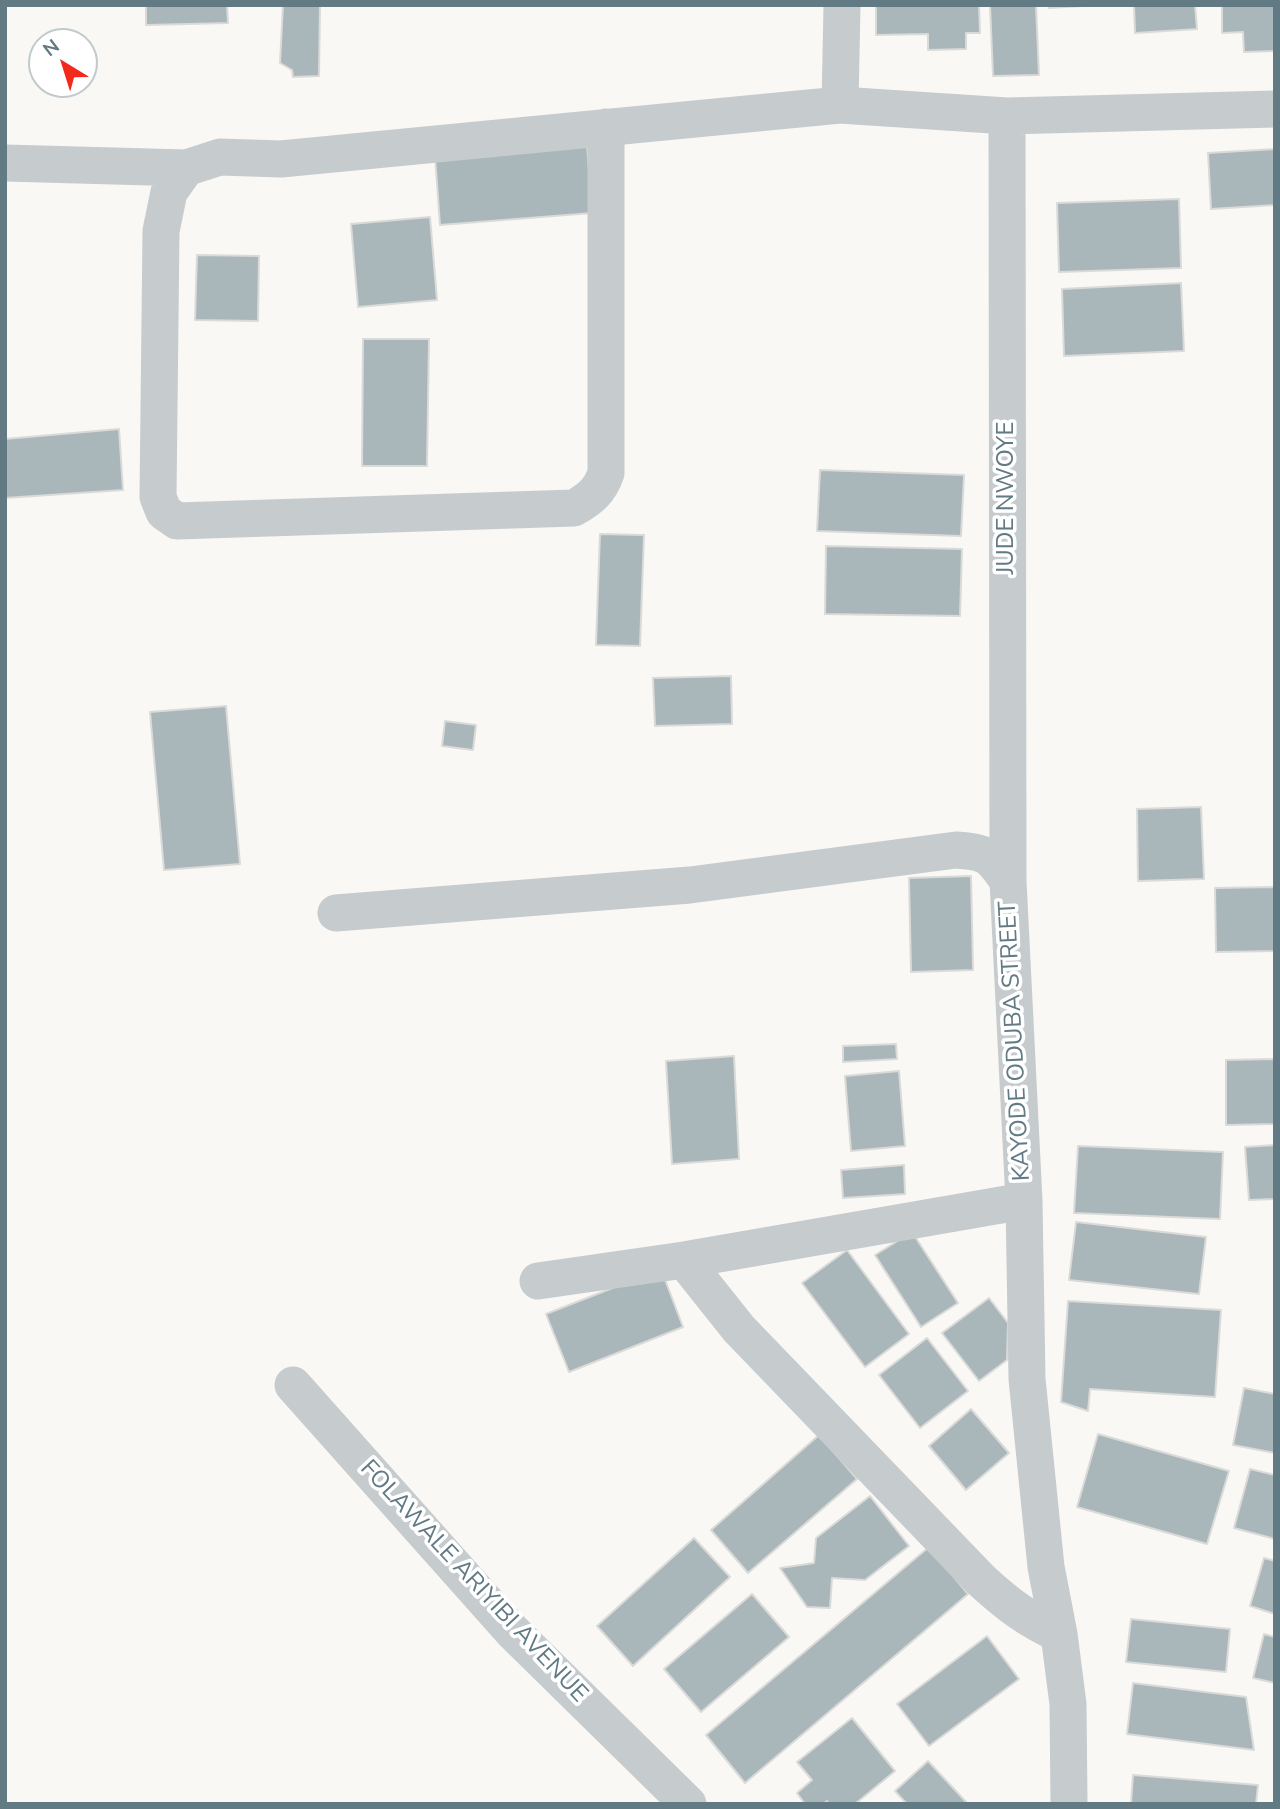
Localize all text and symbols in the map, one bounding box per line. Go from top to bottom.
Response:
north arrow [28,28,98,98]
text: N [38,33,65,63]
street label: JUDE NWOYE [993,421,1021,575]
street label: KAYODE ODUBA STREET [994,900,1038,1182]
street label: FOLAWALE ARIYIBI AVENUE [353,1455,593,1709]

